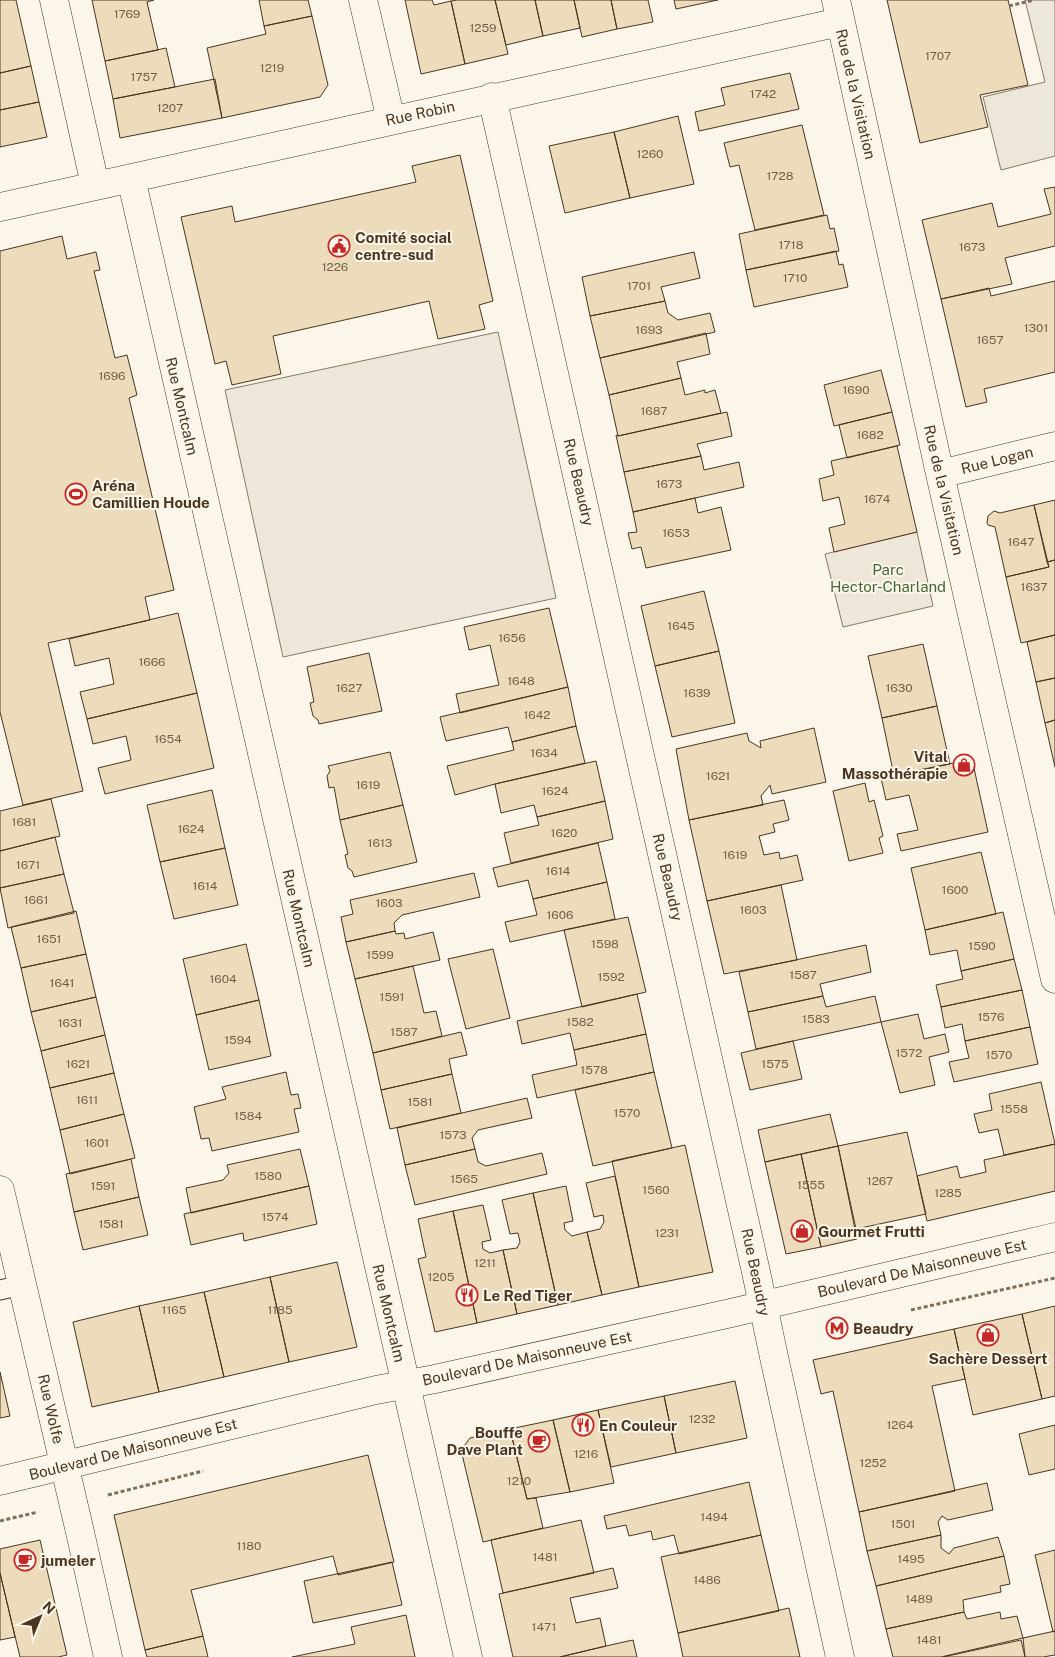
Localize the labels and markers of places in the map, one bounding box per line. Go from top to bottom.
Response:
place label: Comité social centre-sud [355,229,452,263]
public building icon: Comité social centre-sud [327,234,351,258]
place label: Aréna Camillien Houde [92,477,210,511]
sports icon: Aréna Camillien Houde [64,482,88,506]
place label: Vital Massothérapie [842,748,948,782]
shop icon: Vital Massothérapie [952,753,976,777]
shop icon: Gourmet Frutti [790,1219,814,1243]
place label: Gourmet Frutti [818,1223,925,1240]
restaurant icon: Le Red Tiger [455,1283,479,1307]
place label: Le Red Tiger [483,1287,572,1304]
metro station icon: Beaudry [825,1316,849,1340]
place label: Beaudry [853,1320,914,1337]
shop icon: Sachère Dessert [976,1323,1000,1347]
place label: Sachère Dessert [929,1350,1047,1367]
restaurant icon: En Couleur [571,1413,595,1437]
place label: En Couleur [599,1417,677,1434]
place label: Bouffe Dave Plant [446,1424,523,1458]
cafe icon: Bouffe Dave Plant [527,1429,551,1453]
cafe icon: jumeler [13,1548,37,1572]
place label: jumeler [40,1552,96,1569]

